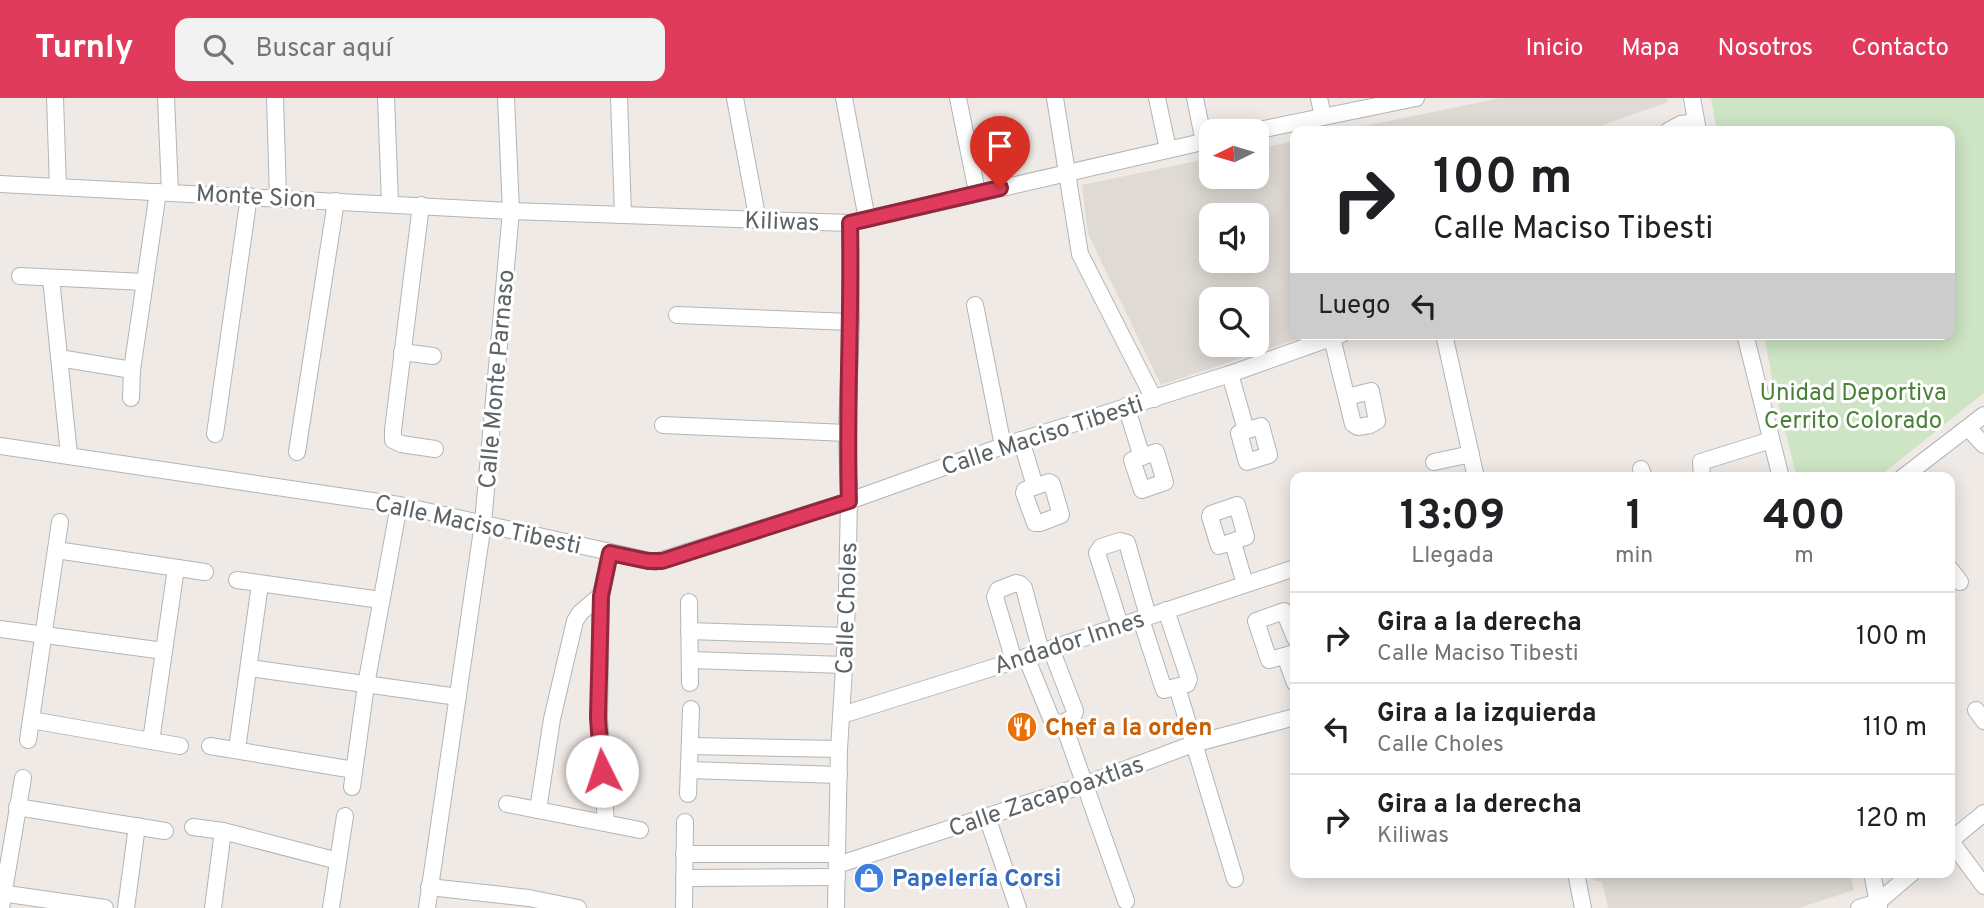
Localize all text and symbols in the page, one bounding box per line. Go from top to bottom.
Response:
search box [175,18,665,81]
text: Turnly [35,28,133,70]
icon: search [199,30,237,68]
text: Buscar aquí [255,33,392,66]
text: Inicio [1526,34,1583,64]
text: Mapa [1621,34,1680,64]
text: Nosotros [1718,34,1813,64]
text: Contacto [1851,34,1949,64]
pin [970,116,1030,188]
north arrow [1199,119,1269,189]
map controls [1199,119,1269,357]
icon: arrive [981,127,1019,165]
text: 100 m [1433,149,1572,211]
icon: right [1318,154,1409,245]
street label: Monte Sion [195,180,317,216]
button: sound [1199,203,1269,273]
street label: Kiliwas [744,207,820,239]
text: Calle Maciso Tibesti [1433,210,1713,250]
street label: Calle Monte Parnaso [473,268,523,490]
button: search [1199,287,1269,357]
icon: left [1405,287,1443,325]
text: Luego [1318,290,1391,323]
park label: Unidad Deportiva Cerrito Colorado [1759,379,1947,437]
street label: Calle Maciso Tibesti [938,390,1147,484]
street label: Calle Maciso Tibesti [372,489,584,562]
text: 13:09 [1400,491,1505,544]
text: 1 [1626,491,1643,544]
text: 400 [1763,491,1845,544]
street label: Calle Choles [831,541,865,675]
text: Llegada [1411,542,1494,571]
text: min [1615,542,1653,571]
text: m [1794,542,1814,571]
street label: Andador Innes [990,605,1149,682]
text: Gira a la derecha [1377,607,1582,640]
icon: right [1318,619,1356,657]
text: 100 m [1856,621,1927,654]
text: Calle Maciso Tibesti [1377,640,1579,669]
text: Gira a la izquierda [1377,698,1596,731]
restaurant icon: Chef a la orden [1005,710,1039,744]
icon: left [1318,710,1356,748]
text: 110 m [1863,712,1927,745]
place label: Chef a la orden [1045,714,1212,744]
text: Calle Choles [1377,731,1504,760]
position arrow [565,734,639,808]
street label: Calle Zacapoaxtlas [945,750,1148,845]
text: Gira a la derecha [1377,789,1582,822]
icon: right [1318,801,1356,839]
text: 120 m [1857,803,1927,836]
text: Kiliwas [1377,822,1449,851]
shop icon: Papelería Corsi [852,861,886,895]
place label: Papelería Corsi [892,865,1061,895]

